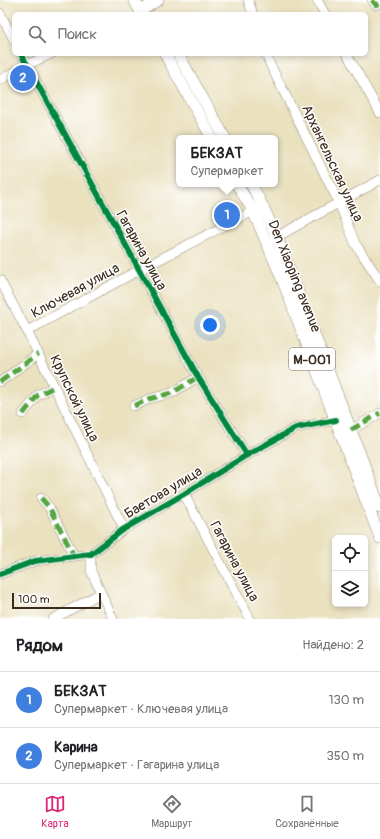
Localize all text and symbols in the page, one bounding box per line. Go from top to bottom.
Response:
search box [12,12,368,56]
icon: search [26,23,48,45]
text: Поиск [58,25,97,44]
pin: 2 [10,63,36,93]
street label: Архангельская улица [298,102,367,224]
popup [176,135,278,187]
text: БЕКЗАТ [190,144,243,163]
text: Супермаркет [190,163,264,179]
pin: 1 [214,200,240,230]
street label: Гагарина улица [113,207,171,293]
street label: Den Xiaoping avenue [264,218,325,335]
street label: Ключевая улица [28,259,122,322]
your location [200,315,220,335]
road number: M-001 [289,348,335,370]
street label: Крупской улица [46,352,103,444]
street label: Баетова улица [121,463,205,522]
street label: Гагарина улица [206,518,263,604]
map controls [332,535,368,607]
button: locate [332,535,368,571]
button: layers [332,571,368,607]
scale bar [12,591,101,610]
text: 100 m [18,593,49,606]
text: Рядом [16,635,63,656]
text: Найдено: 2 [302,637,364,653]
text: БЕКЗАТ [54,682,107,701]
text: 1 [26,692,32,708]
text: 130 m [328,692,364,708]
text: Супермаркет · Ключевая улица [54,701,228,717]
text: Карина [54,738,98,757]
text: 2 [25,748,33,764]
text: 350 m [326,748,364,764]
text: Супермаркет · Гагарина улица [54,757,219,773]
tab: Карта [41,793,69,830]
tab: Маршрут [151,793,193,830]
tab: Сохранённые [275,793,339,830]

